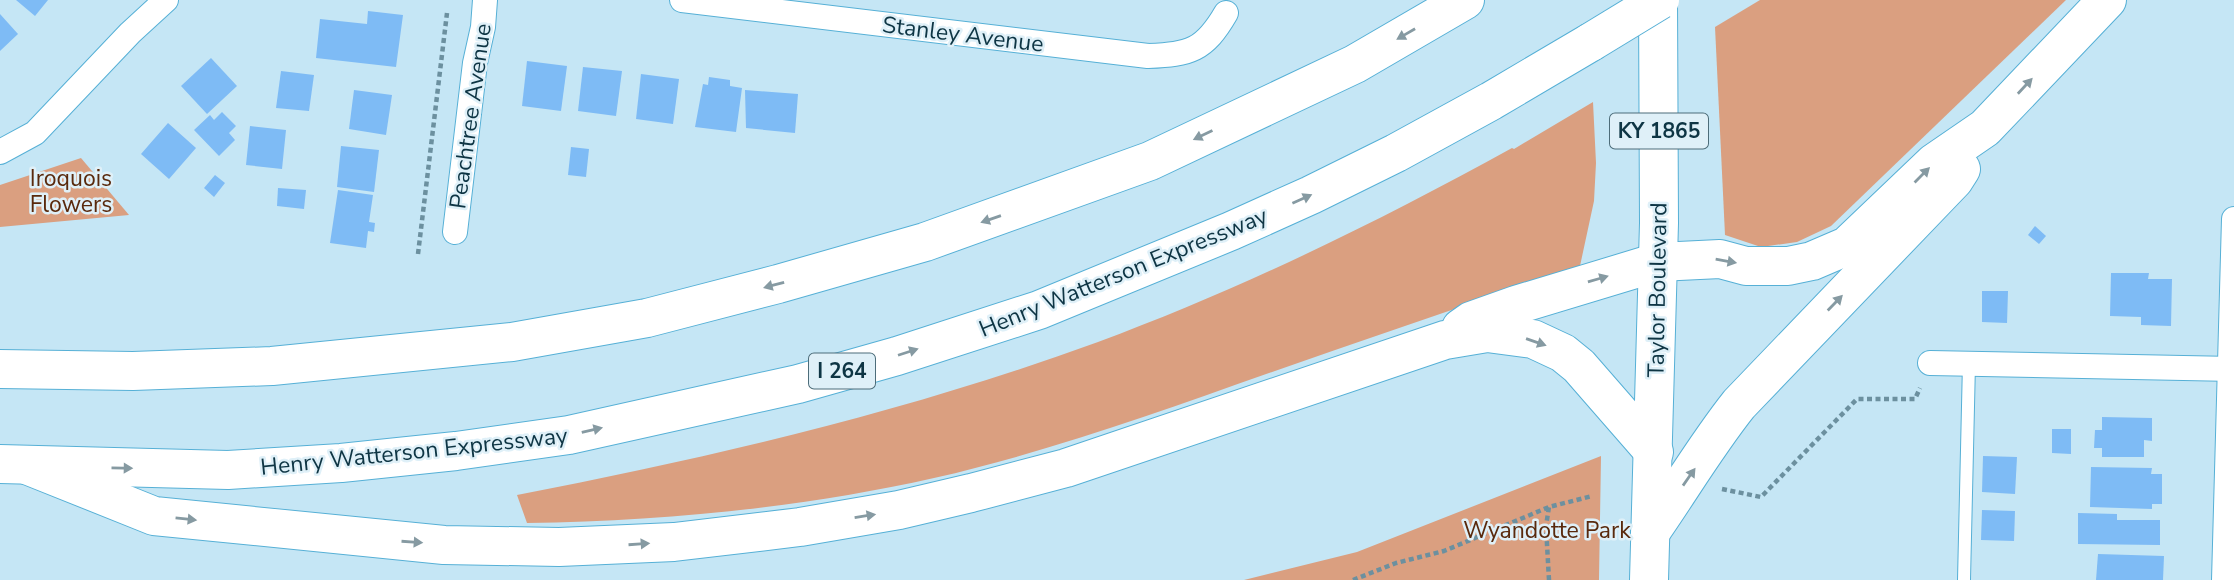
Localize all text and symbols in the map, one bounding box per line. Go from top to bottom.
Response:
street label: Stanley Avenue [881,9,1045,60]
street label: Peachtree Avenue [442,21,499,211]
one-way arrow [1397,28,1416,40]
one-way arrow [2017,78,2033,95]
road number: KY 1865 [1610,114,1708,148]
one-way arrow [1193,130,1213,141]
park label: Iroquois Flowers [30,163,112,220]
one-way arrow [1913,167,1930,184]
one-way arrow [1292,193,1312,205]
street label: Henry Watterson Expressway [974,200,1272,345]
street label: Taylor Boulevard [1640,202,1675,378]
one-way arrow [981,214,1002,225]
one-way arrow [1715,256,1737,267]
one-way arrow [1588,274,1609,284]
one-way arrow [763,280,785,291]
one-way arrow [1826,295,1843,312]
one-way arrow [1525,337,1546,348]
one-way arrow [898,346,919,357]
road number: I 264 [809,354,875,388]
street label: Henry Watterson Expressway [259,420,569,483]
one-way arrow [581,424,603,435]
one-way arrow [111,462,133,474]
one-way arrow [1682,468,1696,486]
one-way arrow [854,510,876,521]
one-way arrow [175,514,197,525]
park label: Wyandotte Park [1463,515,1631,546]
one-way arrow [401,537,423,548]
one-way arrow [629,538,651,549]

